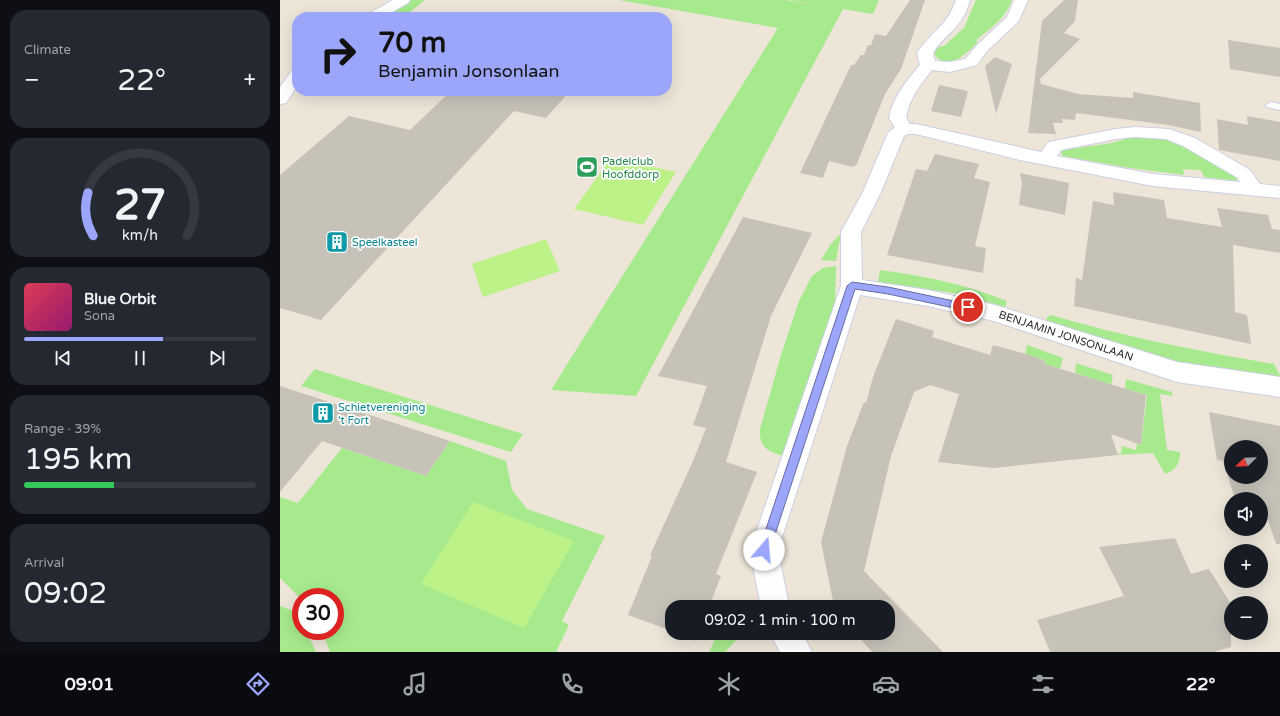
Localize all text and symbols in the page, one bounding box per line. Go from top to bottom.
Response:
text: 70 m [378,26,446,60]
icon: right [312,28,364,80]
text: Climate [24,42,71,58]
text: Benjamin Jonsonlaan [378,60,559,82]
text: 22° [117,62,166,99]
text: − [24,67,40,93]
text: + [244,67,256,93]
sports icon: Padelclub Hoofddorp [574,154,600,180]
place label: Padelclub Hoofddorp [602,155,659,181]
text: 27 [114,180,166,230]
text: km/h [122,226,158,243]
building icon: Speelkasteel [324,229,350,255]
place label: Speelkasteel [352,236,417,249]
text: Blue Orbit [84,290,156,308]
pin [951,290,985,324]
icon: arrive [957,296,979,318]
text: Sona [84,308,115,324]
street label: BENJAMIN JONSONLAAN [997,308,1135,364]
icon: previous [52,347,74,369]
icon: pause [129,347,151,369]
icon: next [206,347,228,369]
building icon: Schietvereniging 't Fort [310,400,336,426]
place label: Schietvereniging 't Fort [338,401,426,427]
text: Range · 39% [24,421,101,437]
north arrow [1224,440,1268,484]
map controls [1224,440,1268,640]
text: 195 km [24,441,132,478]
button: sound [1224,492,1268,536]
position arrow [743,529,785,571]
button: + [1224,544,1268,588]
text: Arrival [24,555,64,571]
text: 09:02 [24,575,107,612]
speed limit sign: 30 [292,588,344,640]
button: − [1224,596,1268,640]
text: 09:02 · 1 min · 100 m [705,611,855,629]
icon: directions [244,670,272,698]
icon: music [401,670,429,698]
icon: phone [558,670,586,698]
icon: climate [715,670,743,698]
icon: car [872,670,900,698]
icon: filters [1029,670,1057,698]
text: 09:01 [65,673,114,695]
text: 22° [1186,673,1215,695]

